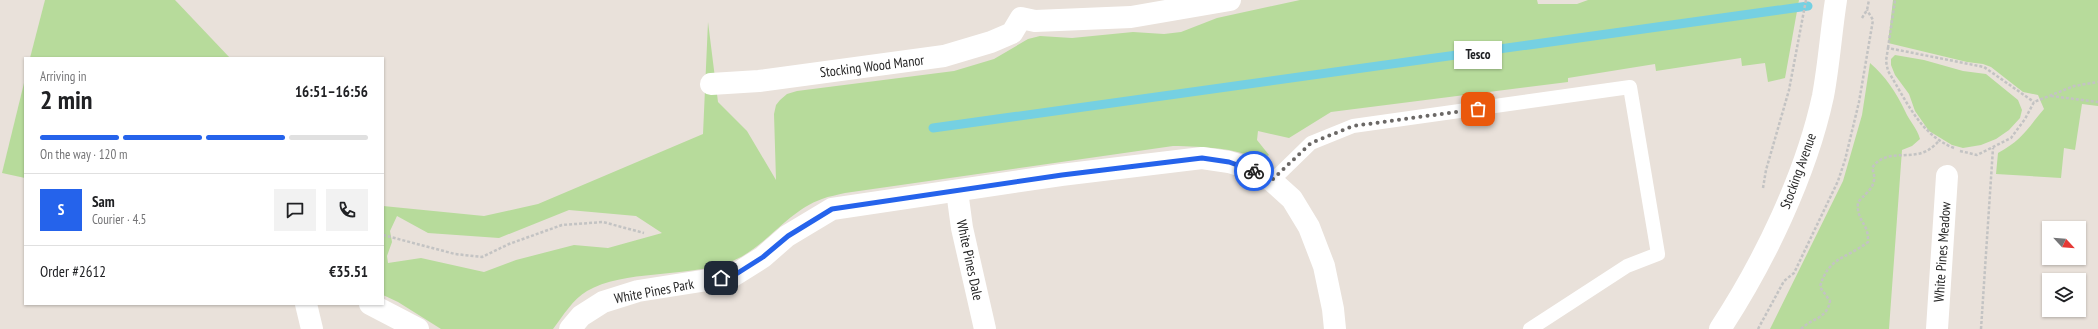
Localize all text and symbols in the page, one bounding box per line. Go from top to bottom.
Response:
callout: Tesco [1454,41,1502,69]
text: Tesco [1465,46,1491,63]
street label: Stocking Wood Manor [819,51,925,81]
text: Arriving in [40,68,87,85]
text: 16:51–16:56 [295,82,368,101]
text: 2 min [40,83,93,116]
pin [1461,92,1495,126]
icon: bag [1467,98,1489,120]
street label: Stocking Avenue [1776,130,1820,211]
text: On the way · 120 m [40,146,127,163]
courier [1234,151,1274,191]
icon: bike [1243,160,1265,182]
button: chat [274,189,316,231]
button: phone [326,189,368,231]
text: Sam [92,192,115,211]
text: S [58,200,64,219]
street label: White Pines Meadow [1930,200,1955,303]
text: Courier · 4.5 [92,211,146,228]
street label: White Pines Dale [953,218,987,302]
north arrow [2042,221,2086,265]
map controls [2042,221,2086,317]
pin [704,261,738,295]
text: Order #2612 [40,262,106,281]
text: €35.51 [329,262,368,281]
icon: home [710,267,732,289]
button: layers [2042,273,2086,317]
street label: White Pines Park [613,274,696,308]

